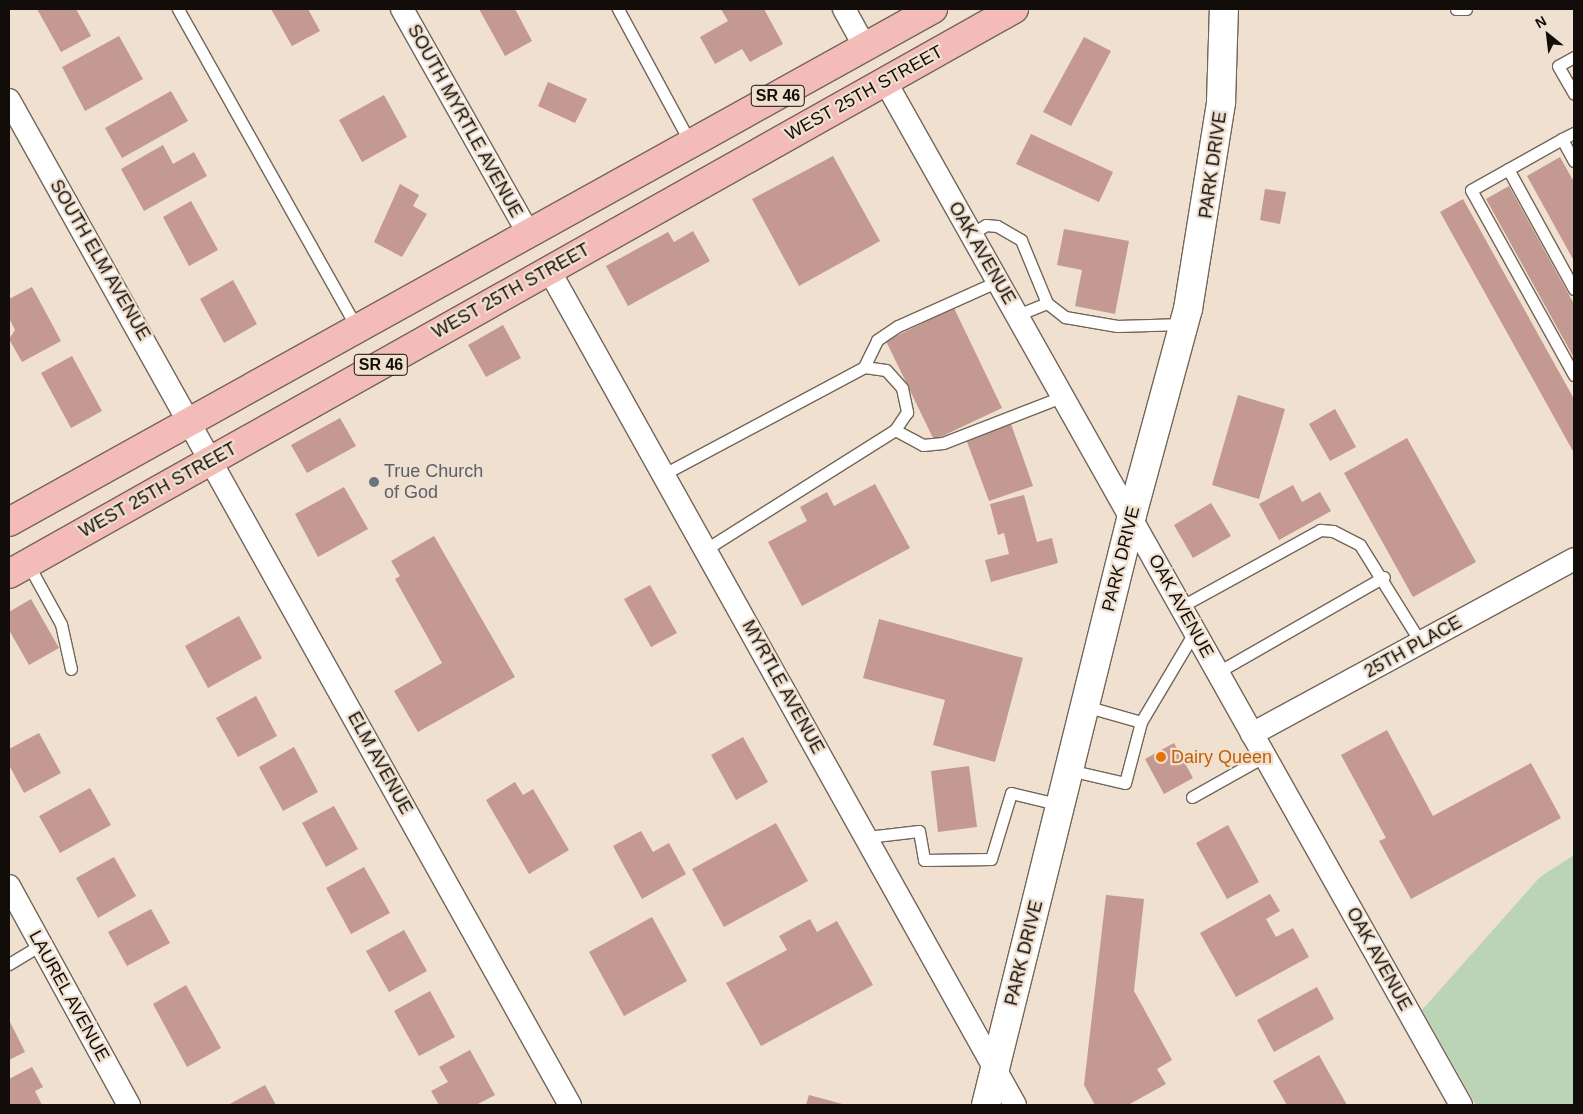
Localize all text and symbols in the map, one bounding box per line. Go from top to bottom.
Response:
north arrow [1523,10,1573,60]
text: N [1532,12,1549,31]
street label: SOUTH MYRTLE AVENUE [403,20,527,222]
street label: WEST 25TH STREET [781,41,947,145]
road number: SR 46 [750,82,806,110]
street label: PARK DRIVE [1195,110,1231,220]
street label: SOUTH ELM AVENUE [45,175,155,345]
street label: OAK AVENUE [944,198,1020,308]
street label: WEST 25TH STREET [428,239,594,343]
road number: SR 46 [354,352,408,378]
street label: WEST 25TH STREET [75,438,241,542]
place label: True Church of God [384,461,483,504]
marker: True Church of God [368,476,380,488]
street label: PARK DRIVE [1097,504,1145,614]
street label: OAK AVENUE [1144,550,1218,662]
street label: 25TH PLACE [1361,611,1465,683]
street label: MYRTLE AVENUE [737,616,829,758]
street label: ELM AVENUE [343,708,417,818]
place label: Dairy Queen [1171,746,1272,768]
marker: Dairy Queen [1155,751,1167,763]
street label: PARK DRIVE [1000,898,1048,1008]
street label: OAK AVENUE [1342,903,1416,1015]
street label: LAUREL AVENUE [24,926,114,1066]

